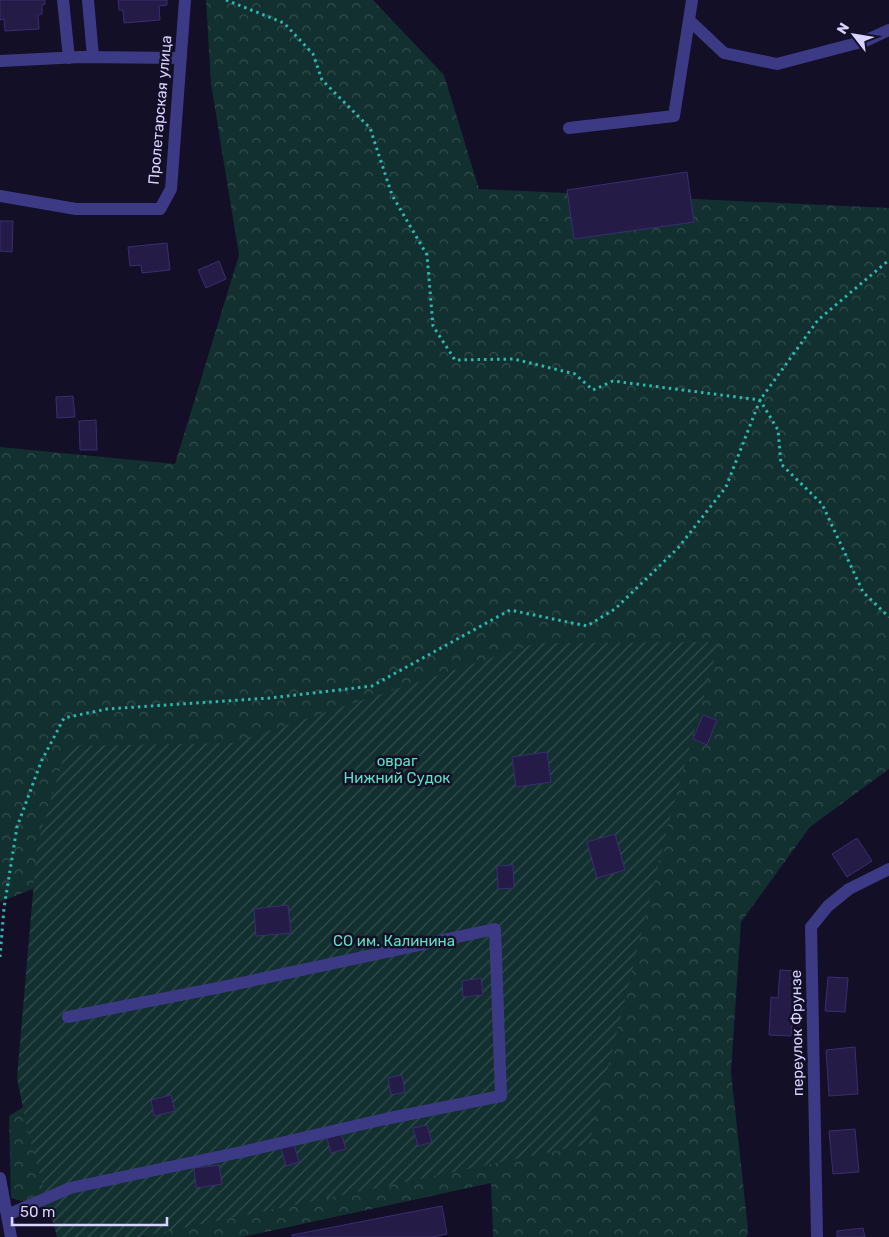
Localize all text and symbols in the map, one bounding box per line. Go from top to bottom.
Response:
north arrow [829,10,879,60]
text: N [833,20,853,37]
street label: Пролетарская улица [145,35,175,185]
park label: овраг Нижний Судок [344,752,450,787]
park label: СО им. Калинина [333,932,455,950]
street label: переулок Фрунзе [787,970,807,1096]
scale bar [12,1194,168,1226]
text: 50 m [20,1203,55,1221]

